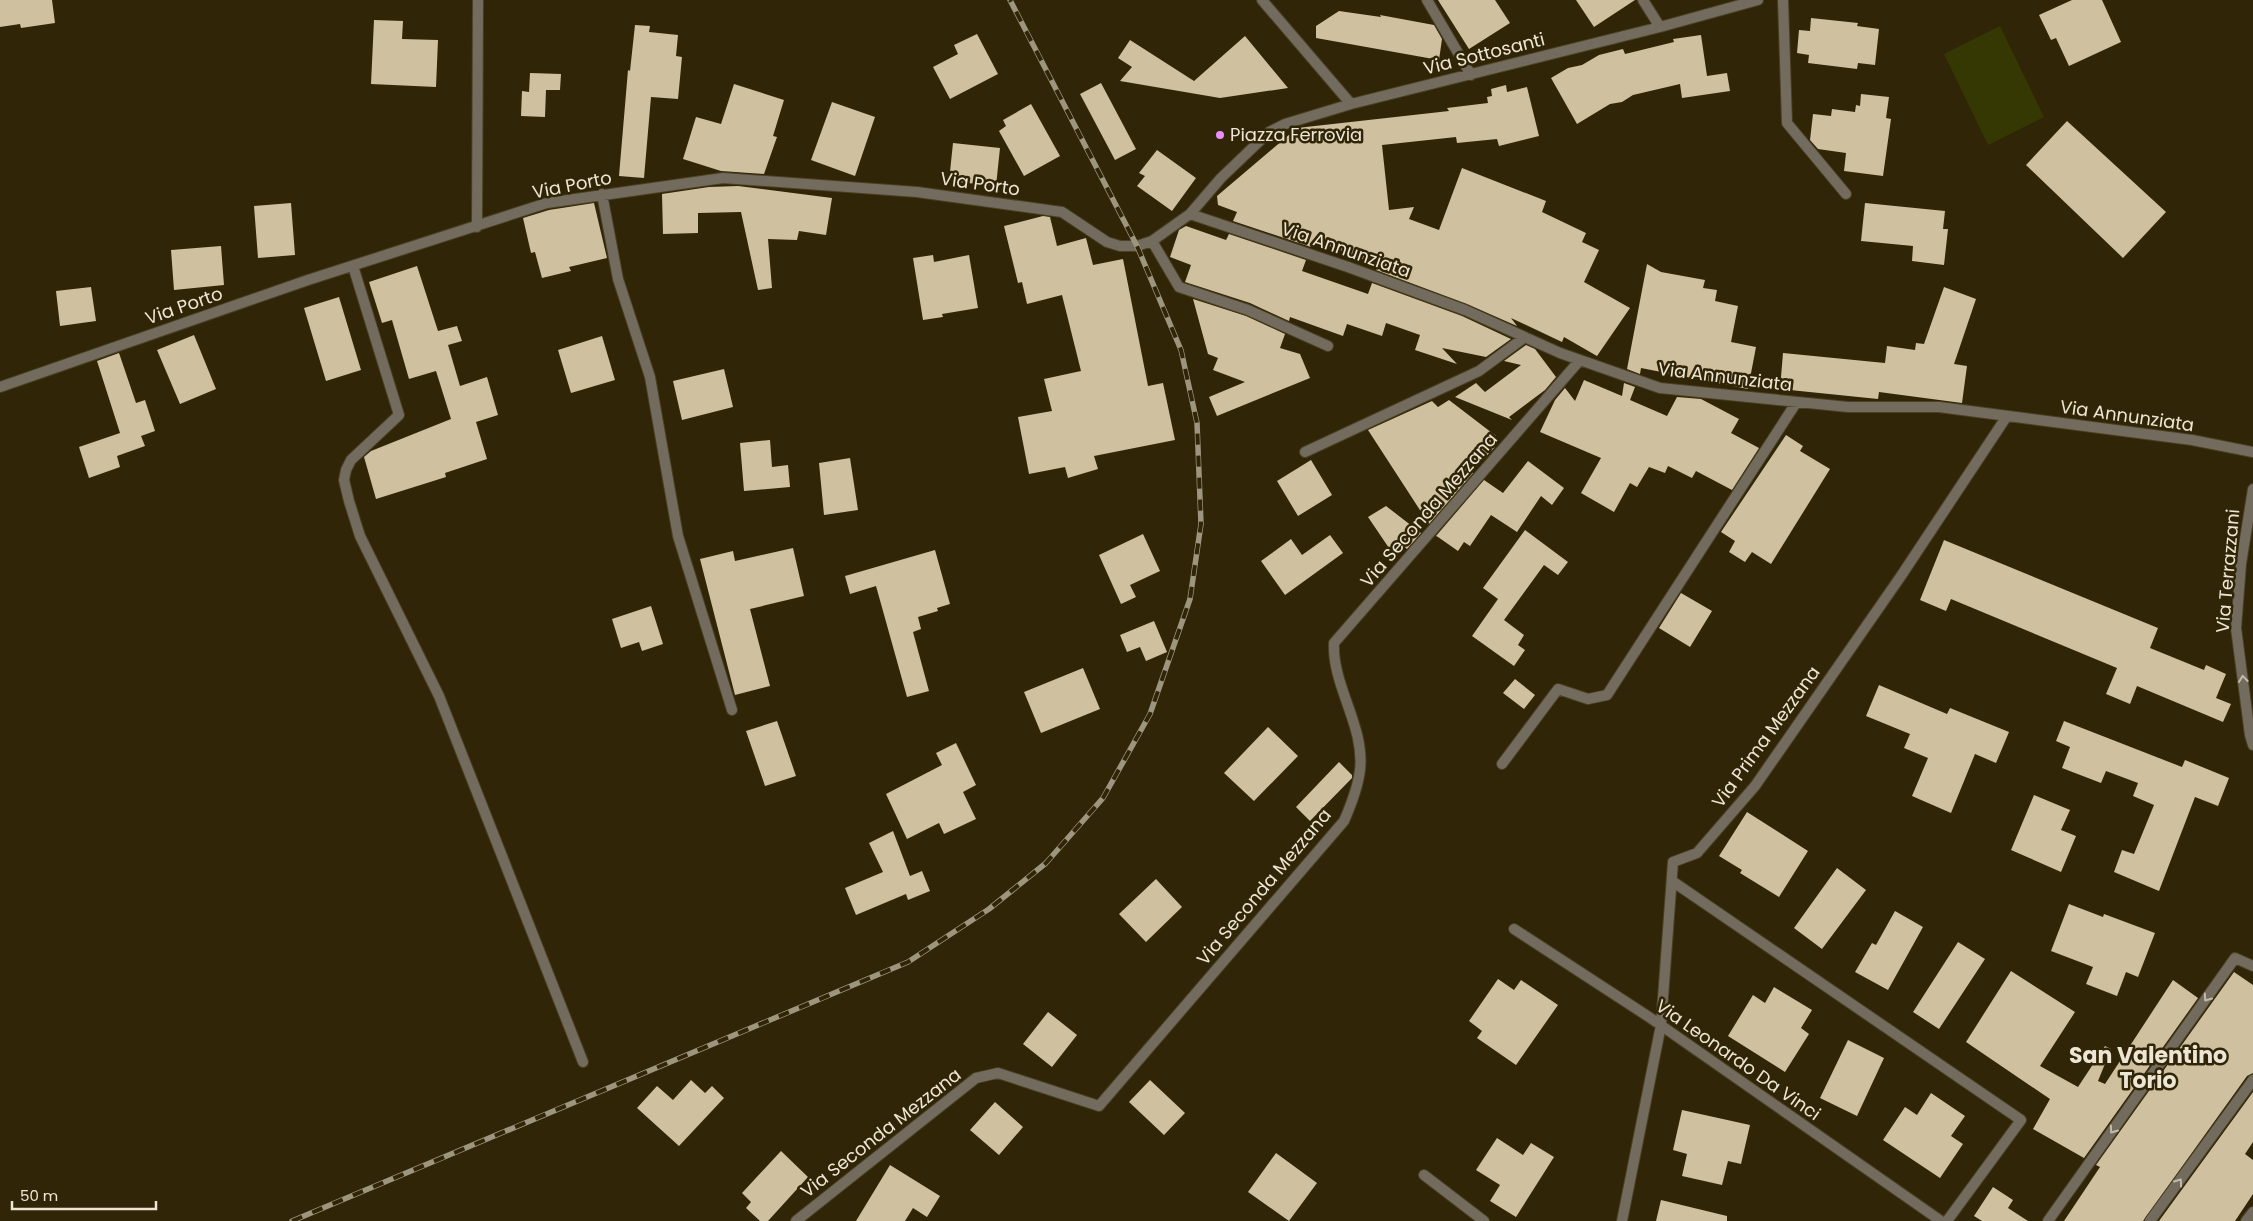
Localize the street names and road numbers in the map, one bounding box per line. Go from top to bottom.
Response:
street label: Via Sottosanti [1421,26,1547,81]
street label: Via Porto [530,165,614,204]
street label: Via Porto [939,166,1022,201]
street label: Via Annunziata [1278,216,1414,283]
street label: Via Porto [142,281,226,330]
street label: Via Annunziata [1656,356,1794,397]
street label: Via Annunziata [2058,394,2196,437]
street label: Via Seconda Mezzana [1354,427,1503,592]
street label: Via Terrazzani [2210,508,2245,634]
street label: Via Prima Mezzana [1706,661,1826,813]
street label: Via Seconda Mezzana [1191,803,1337,970]
street label: Via Leonardo Da Vinci [1651,993,1826,1126]
street label: Via Seconda Mezzana [795,1062,966,1203]

